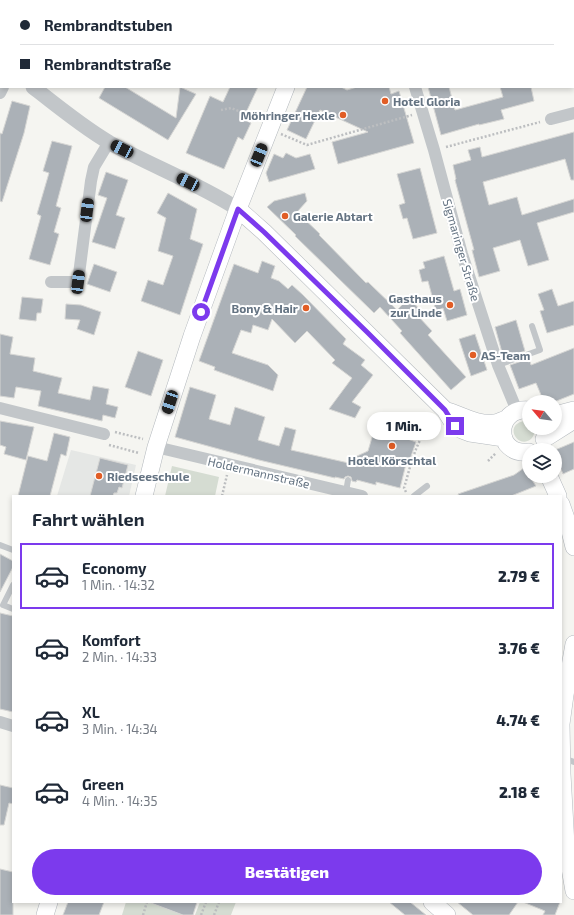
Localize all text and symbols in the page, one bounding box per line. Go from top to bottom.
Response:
text: Rembrandtstuben [44,16,173,34]
text: Rembrandtstraße [44,55,171,73]
place label: Hotel Gloria [393,94,461,108]
marker: Hotel Gloria [380,96,390,106]
place label: Möhringer Hexle [240,108,335,122]
marker: Möhringer Hexle [338,110,348,120]
car [109,138,135,160]
car [249,142,269,168]
car [175,171,201,193]
car [80,197,94,223]
street label: Sigmaringer Straße [441,197,483,303]
place label: Galerie Abtart [293,209,373,223]
marker: Galerie Abtart [280,211,290,221]
car [71,269,85,295]
place label: Gasthaus zur Linde [389,291,442,319]
marker: Gasthaus zur Linde [445,300,455,310]
place label: Bony & Hair [232,301,298,316]
route start [192,303,210,321]
marker: Bony & Hair [301,303,311,313]
place label: AS-Team [481,348,530,362]
marker: AS-Team [468,350,478,360]
car [161,389,179,415]
north arrow [522,395,562,435]
map controls [522,395,562,483]
callout: 1 Min. [367,412,441,440]
route end [446,417,464,435]
text: 1 Min. [386,418,422,434]
marker: Hotel Körschtal [387,441,397,451]
button: layers [522,443,562,483]
street label: Holdermannstraße [207,453,311,491]
place label: Hotel Körschtal [348,453,436,467]
place label: Riedseeschule [107,469,190,483]
marker: Riedseeschule [94,471,104,481]
text: Fahrt wählen [32,508,145,530]
icon: car [34,558,70,594]
text: Economy [82,559,147,577]
text: 2.79 € [498,567,540,585]
text: 1 Min. · 14:32 [82,577,155,593]
icon: car [34,630,70,666]
text: Komfort [82,631,141,649]
text: 3.76 € [498,639,540,657]
text: 2 Min. · 14:33 [82,649,157,665]
icon: car [34,702,70,738]
text: XL [82,703,100,721]
text: 4.74 € [496,711,540,729]
text: 3 Min. · 14:34 [82,721,158,737]
icon: car [34,774,70,810]
text: Green [82,775,124,793]
text: 2.18 € [499,783,540,801]
text: 4 Min. · 14:35 [82,793,157,809]
button: Bestätigen [32,849,542,895]

